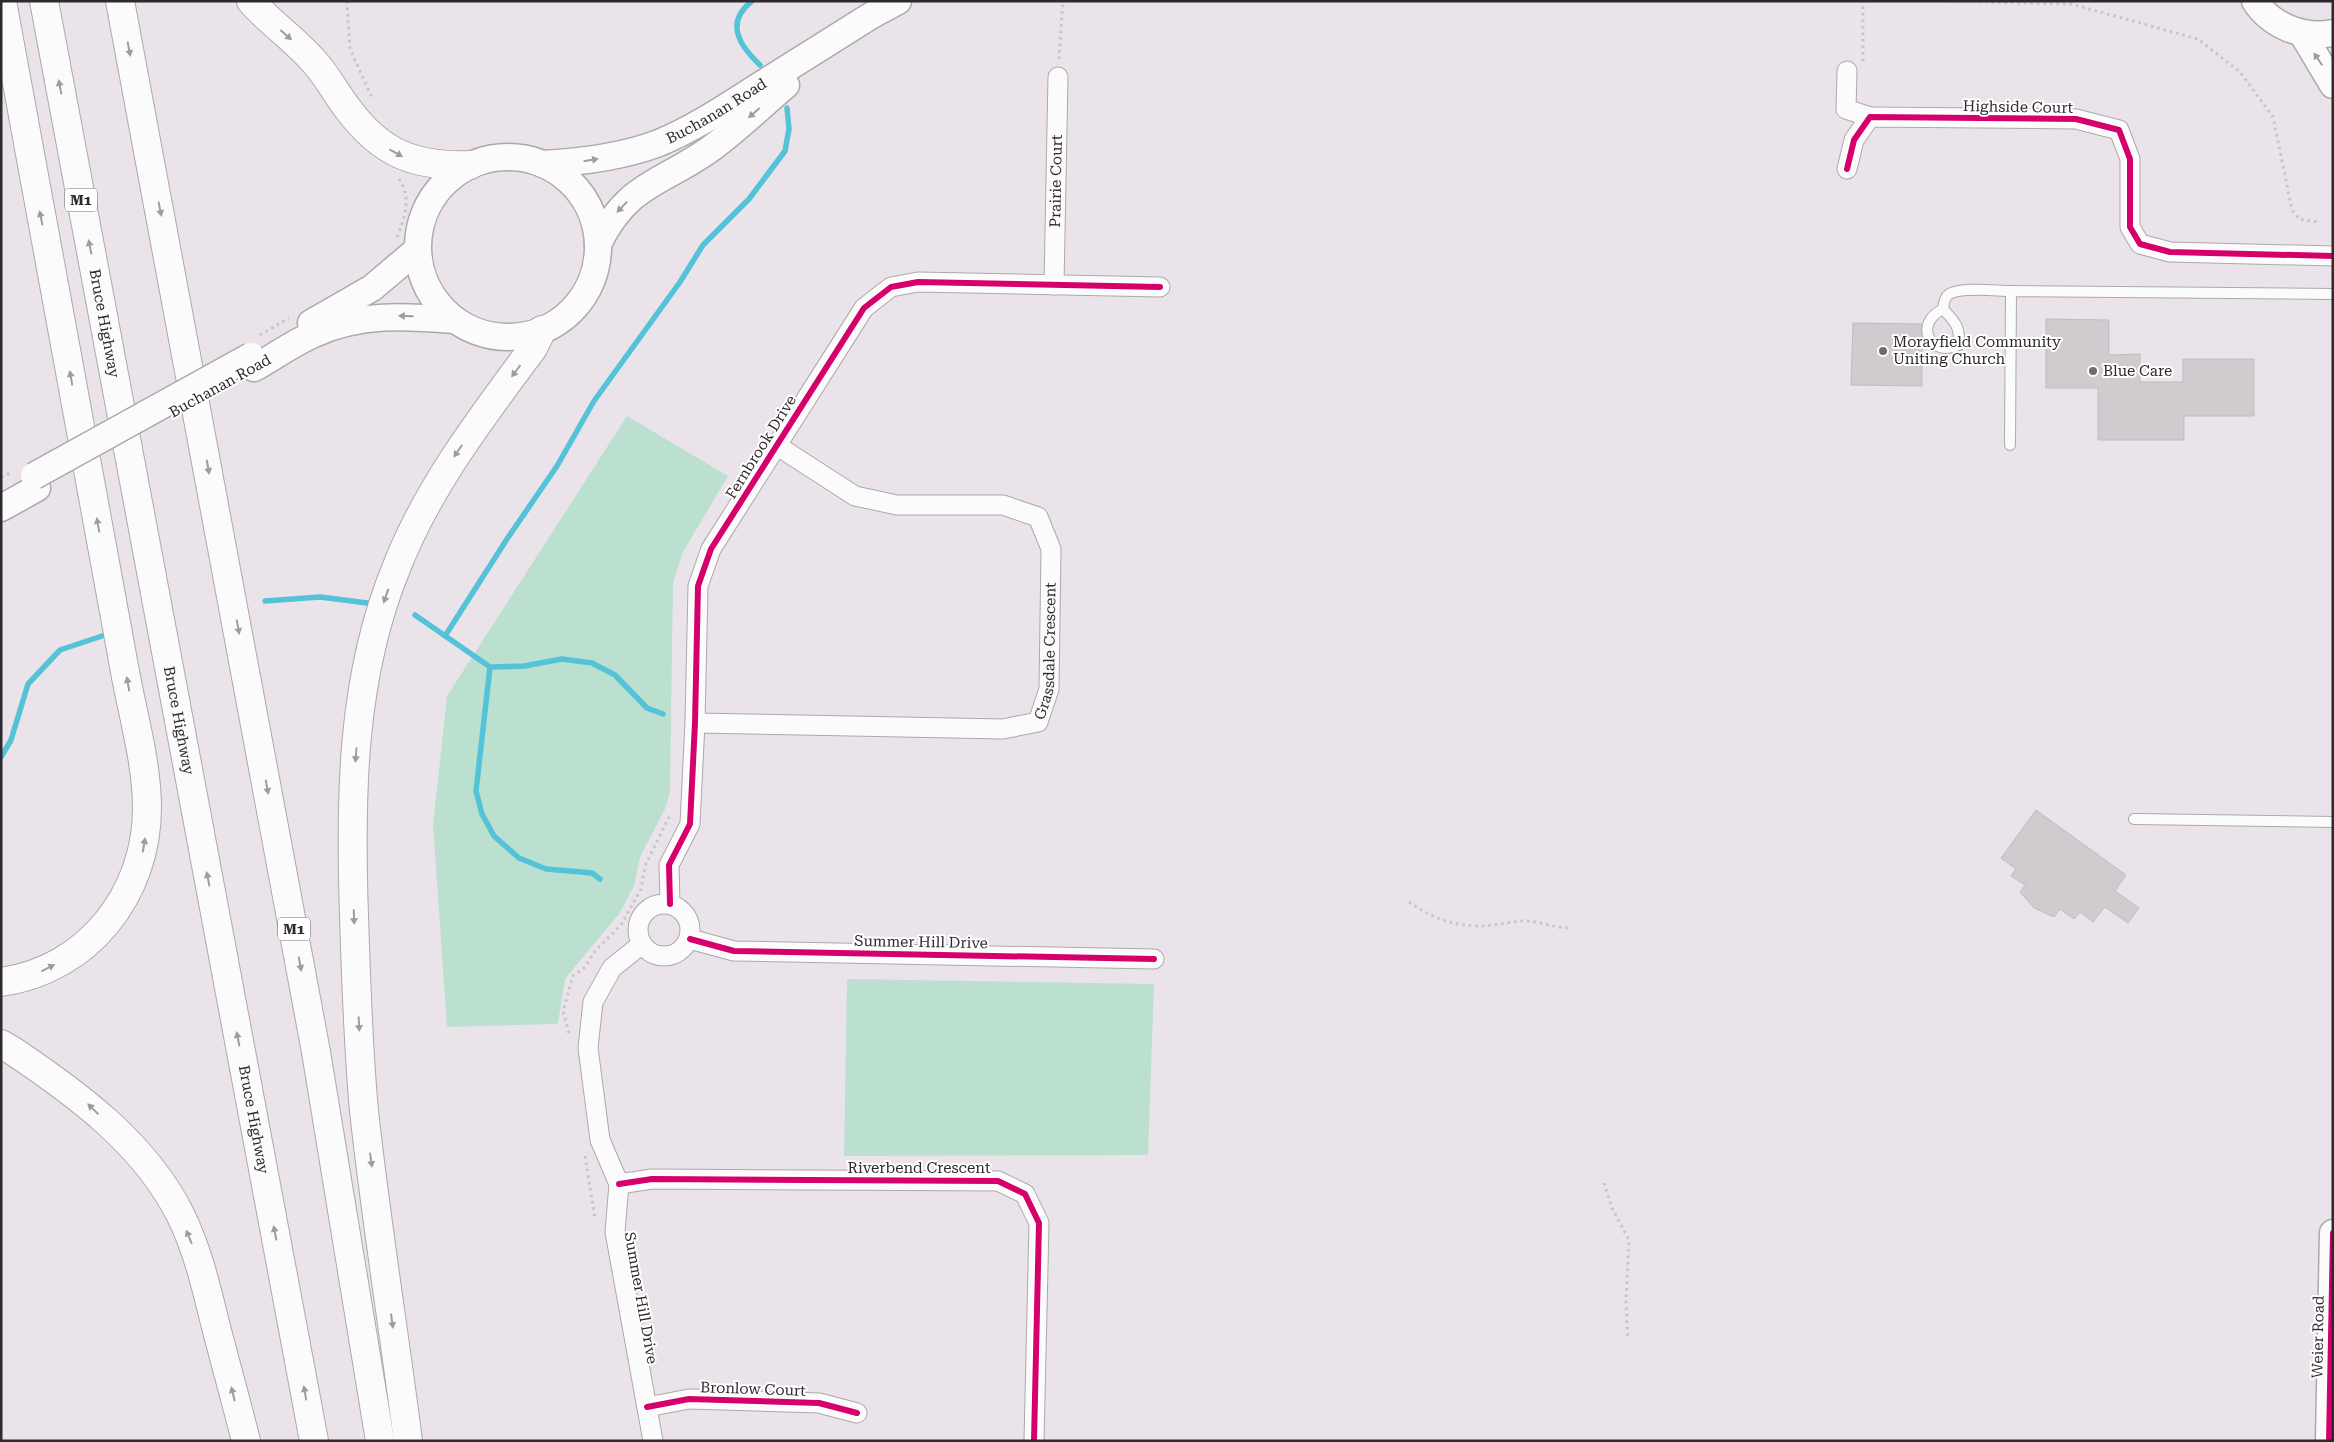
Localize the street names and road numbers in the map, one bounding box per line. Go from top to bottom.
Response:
street label: Buchanan Road [663,74,770,148]
street label: Highside Court [1963,97,2074,117]
street label: Prairie Court [1046,134,1066,228]
road number: M1 [65,188,97,212]
street label: Bruce Highway [85,268,123,379]
street label: Buchanan Road [166,350,274,421]
street label: Fernbrook Drive [722,392,800,502]
street label: Grassdale Crescent [1030,582,1060,722]
street label: Bruce Highway [160,665,198,776]
road number: M1 [278,918,310,941]
street label: Summer Hill Drive [854,932,988,952]
street label: Bruce Highway [235,1064,273,1175]
street label: Riverbend Crescent [847,1159,991,1177]
street label: Summer Hill Drive [621,1231,661,1365]
street label: Weier Road [2308,1295,2328,1378]
street label: Bronlow Court [700,1378,807,1400]

